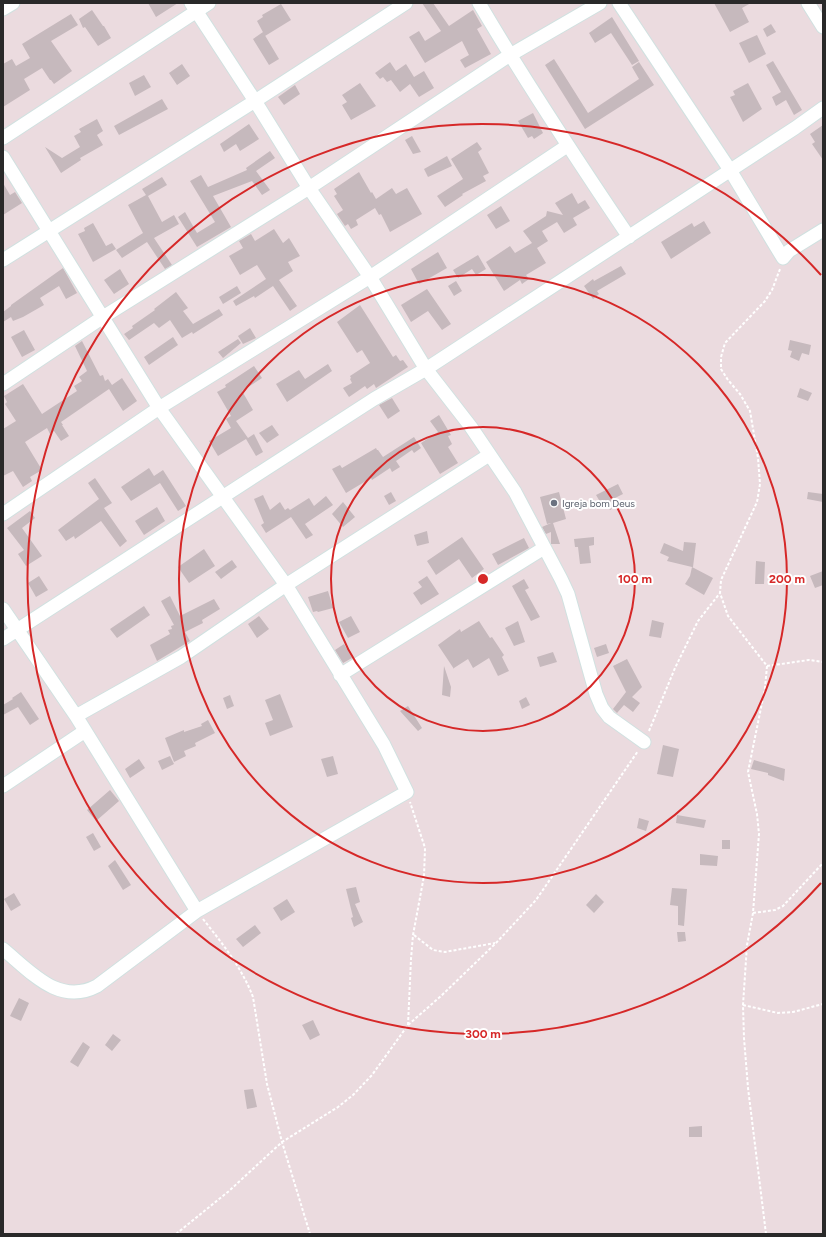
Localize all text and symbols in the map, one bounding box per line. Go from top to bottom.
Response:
place label: Igreja bom Deus [562,497,635,510]
marker: Igreja bom Deus [549,498,559,508]
centre of rings [476,572,490,586]
text: 100 m [618,572,652,586]
text: 200 m [769,572,805,586]
text: 300 m [465,1027,501,1041]

